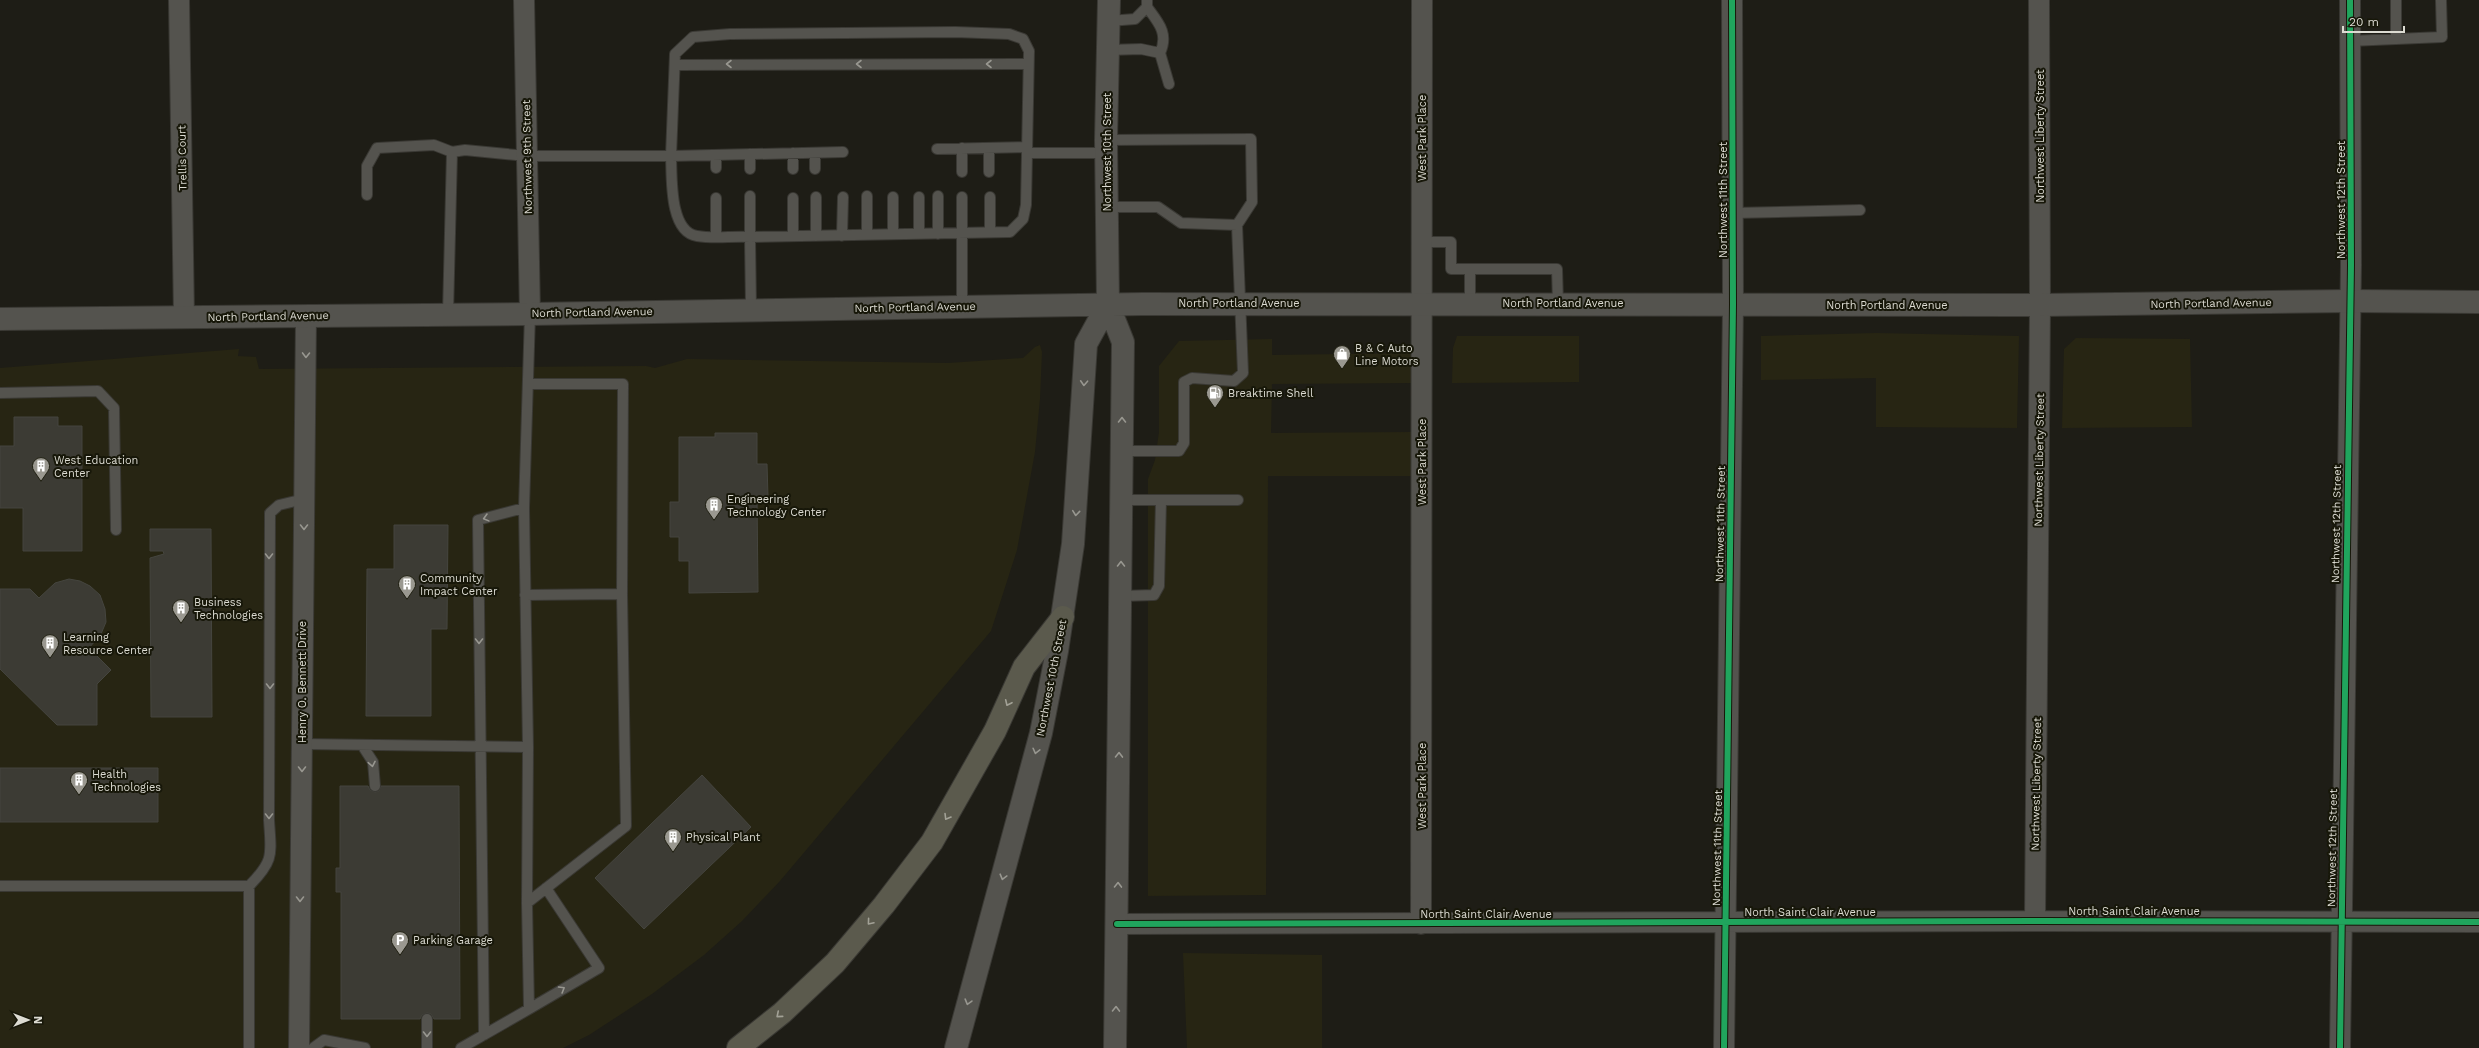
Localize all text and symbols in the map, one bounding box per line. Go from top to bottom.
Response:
scale bar [2343,8,2404,34]
text: 20 m [2349,15,2379,29]
one-way arrow [726,60,732,68]
one-way arrow [856,60,862,68]
one-way arrow [986,60,992,68]
street label: Northwest Liberty Street [2034,69,2047,203]
street label: Northwest 10th Street [1101,92,1114,211]
street label: West Park Place [1416,95,1429,181]
street label: Northwest 9th Street [520,99,535,214]
street label: Trellis Court [175,125,190,191]
street label: Northwest 12th Street [2335,140,2348,259]
street label: Northwest 11th Street [1717,141,1730,258]
street label: North Portland Avenue [2150,296,2272,311]
street label: North Portland Avenue [1178,297,1300,310]
street label: North Portland Avenue [1502,297,1624,310]
street label: North Portland Avenue [1826,299,1948,312]
street label: North Portland Avenue [854,300,976,315]
street label: North Portland Avenue [531,305,653,320]
street label: North Portland Avenue [207,309,329,324]
place label: B & C Auto Line Motors [1355,342,1419,368]
shop icon: B & C Auto Line Motors [1332,344,1352,369]
one-way arrow [302,352,310,358]
one-way arrow [1080,380,1089,386]
fuel station icon: Breaktime Shell [1205,383,1225,408]
place label: Breaktime Shell [1228,387,1314,400]
street label: Northwest Liberty Street [2032,393,2047,527]
one-way arrow [1118,417,1126,423]
street label: West Park Place [1416,419,1429,505]
place label: West Education Center [54,454,138,480]
building icon: West Education Center [31,456,51,481]
street label: Northwest 12th Street [2329,464,2344,583]
street label: Northwest 11th Street [1713,465,1728,582]
place label: Engineering Technology Center [727,493,827,519]
building icon: Engineering Technology Center [704,495,724,520]
one-way arrow [1072,510,1081,516]
one-way arrow [483,513,490,522]
one-way arrow [299,524,308,530]
one-way arrow [265,553,273,559]
one-way arrow [1117,561,1125,567]
place label: Community Impact Center [420,572,498,598]
building icon: Community Impact Center [397,574,417,599]
place label: Business Technologies [194,596,263,622]
building icon: Business Technologies [171,598,191,623]
street label: Northwest 10th Street [1034,618,1069,738]
street label: Henry O. Bennett Drive [296,621,309,743]
place label: Learning Resource Center [63,631,153,657]
building icon: Learning Resource Center [40,633,60,658]
one-way arrow [475,638,483,644]
one-way arrow [266,683,274,689]
one-way arrow [1005,698,1013,706]
street label: Northwest Liberty Street [2029,717,2044,851]
street label: West Park Place [1416,743,1429,829]
one-way arrow [1032,747,1041,754]
one-way arrow [1115,752,1123,758]
one-way arrow [368,761,376,767]
one-way arrow [297,766,306,772]
place label: Health Technologies [92,768,161,794]
building icon: Health Technologies [69,770,89,795]
street label: Northwest 12th Street [2325,788,2340,907]
street label: Northwest 11th Street [1710,789,1725,906]
one-way arrow [265,813,273,819]
one-way arrow [944,813,951,820]
building icon: Physical Plant [663,827,683,852]
place label: Physical Plant [686,831,761,844]
one-way arrow [999,873,1007,880]
one-way arrow [1114,882,1122,888]
one-way arrow [296,896,304,902]
street label: North Saint Clair Avenue [2068,905,2200,918]
street label: North Saint Clair Avenue [1744,906,1876,919]
street label: North Saint Clair Avenue [1420,908,1552,921]
one-way arrow [867,917,874,924]
parking icon: Parking Garage [390,930,410,955]
place label: Parking Garage [413,934,493,947]
one-way arrow [558,987,565,994]
one-way arrow [964,998,973,1005]
north arrow [8,1000,48,1040]
one-way arrow [1112,1006,1120,1012]
one-way arrow [777,1010,784,1017]
text: N [31,1016,44,1024]
one-way arrow [423,1031,431,1037]

